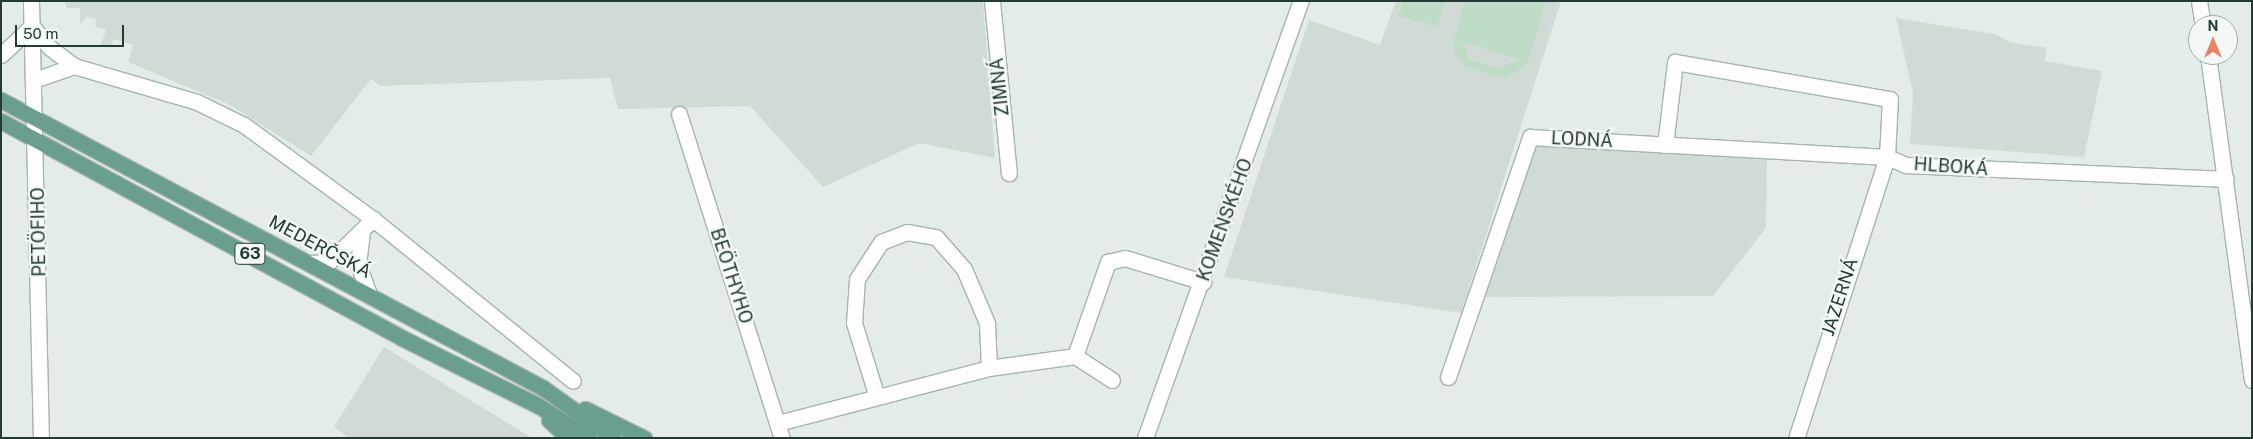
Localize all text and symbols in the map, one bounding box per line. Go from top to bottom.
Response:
scale bar [18,15,126,47]
north arrow [2188,15,2238,65]
text: N [2208,18,2218,34]
text: 50 m [23,25,58,42]
street label: ZIMNÁ [986,57,1014,117]
street label: LODNÁ [1550,128,1614,152]
street label: HLBOKÁ [1913,154,1989,180]
street label: KOMENSKÉHO [1193,156,1257,284]
street label: PETÖFIHO [27,187,51,277]
street label: MEDERČSKÁ [265,211,375,283]
street label: BEÖTHYHO [705,226,757,326]
road number: 63 [234,240,266,268]
street label: JAZERNÁ [1817,255,1863,339]

